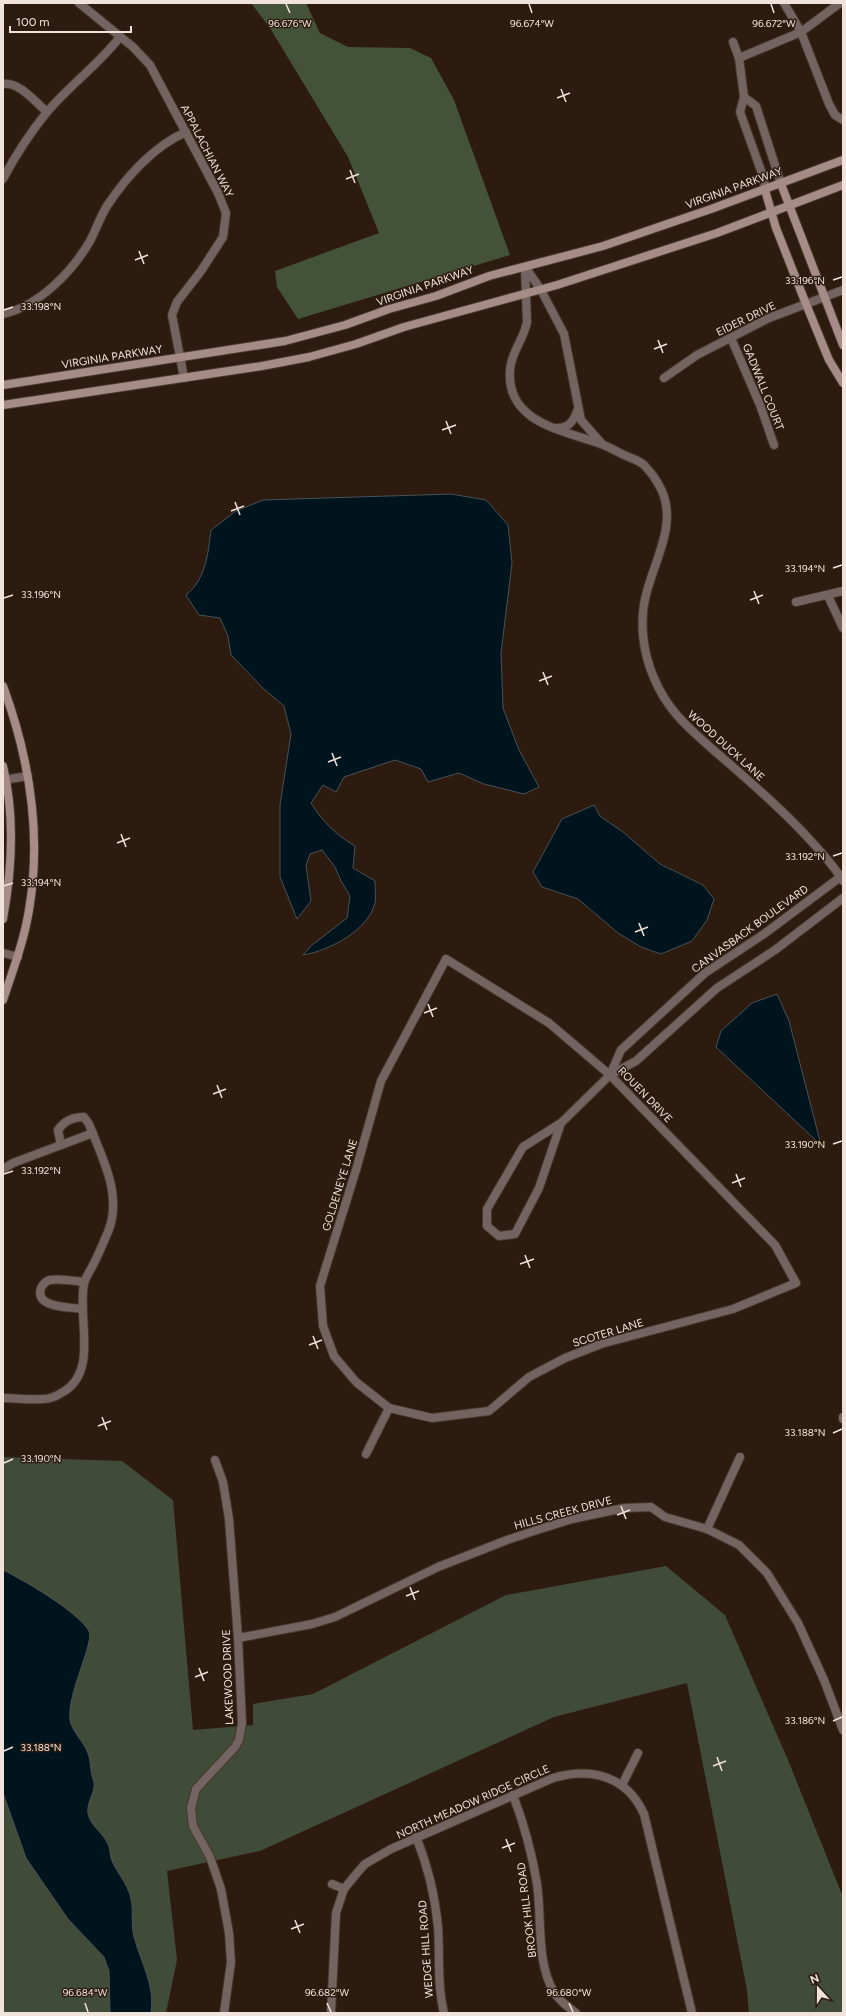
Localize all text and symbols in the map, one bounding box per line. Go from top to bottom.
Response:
scale bar [10,8,131,34]
text: 100 m [16,15,50,29]
text: 96.676°W [268,17,312,30]
text: 96.674°W [510,17,554,30]
text: 96.672°W [752,17,796,30]
street label: APPALACHIAN WAY [178,102,236,200]
street label: VIRGINIA PARKWAY [684,164,784,212]
street label: VIRGINIA PARKWAY [375,263,476,309]
text: 33.196°N [785,274,825,287]
street label: EIDER DRIVE [714,299,778,339]
text: 33.198°N [21,300,61,313]
street label: GADWALL COURT [740,342,786,432]
street label: VIRGINIA PARKWAY [61,343,164,371]
text: 33.194°N [785,562,825,575]
text: 33.196°N [21,588,61,601]
street label: WOOD DUCK LANE [685,708,767,784]
text: 33.192°N [785,850,825,863]
text: 33.194°N [21,876,61,889]
street label: CANVASBACK BOULEVARD [689,882,811,976]
street label: ROUEN DRIVE [615,1064,675,1126]
street label: GOLDENEYE LANE [320,1137,360,1233]
text: 33.190°N [785,1138,825,1151]
text: 33.192°N [21,1164,61,1177]
street label: SCOTER LANE [571,1316,645,1350]
text: 33.188°N [785,1426,825,1439]
text: 33.190°N [21,1452,61,1465]
street label: HILLS CREEK DRIVE [513,1494,613,1532]
street label: LAKEWOOD DRIVE [220,1629,236,1725]
text: 33.186°N [785,1714,825,1727]
text: 33.188°N [21,1741,61,1754]
street label: NORTH MEADOW RIDGE CIRCLE [394,1762,552,1842]
street label: BROOK HILL ROAD [515,1861,539,1958]
street label: WEDGE HILL ROAD [416,1899,436,1998]
north arrow [798,1968,838,2008]
text: N [808,1972,821,1987]
text: 96.684°W [63,1986,108,1999]
text: 96.682°W [305,1986,349,1999]
text: 96.680°W [547,1986,592,1999]

